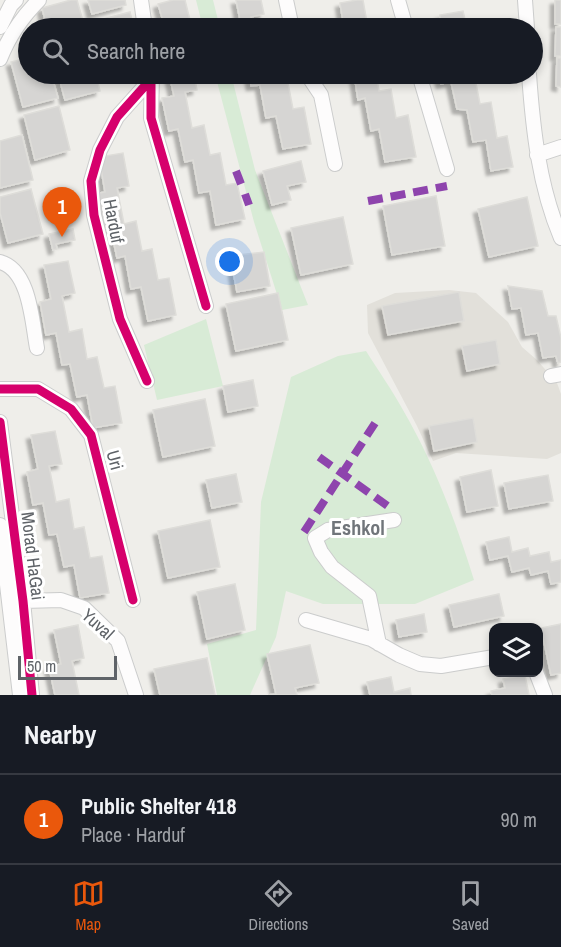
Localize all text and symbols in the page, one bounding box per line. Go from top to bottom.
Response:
search box [18,18,543,84]
icon: search [39,35,72,68]
text: Search here [87,36,185,66]
pin: 1 [42,188,82,237]
street label: Harduf [98,197,131,246]
your location [215,247,244,276]
street label: Uri [100,447,130,473]
street label: Morad HaGai [15,511,51,601]
district label: Eshkol [331,514,385,541]
street label: Yuval [76,603,120,645]
map controls [489,623,543,677]
button: layers [489,623,543,677]
scale bar [18,653,117,680]
text: 50 m [27,655,56,677]
text: Nearby [24,717,96,752]
text: Public Shelter 418 [81,791,236,821]
text: 1 [39,806,48,833]
text: 90 m [501,806,537,833]
text: Place · Harduf [81,821,185,848]
tab: Map [72,877,105,935]
tab: Directions [248,877,308,935]
tab: Saved [452,877,489,935]

